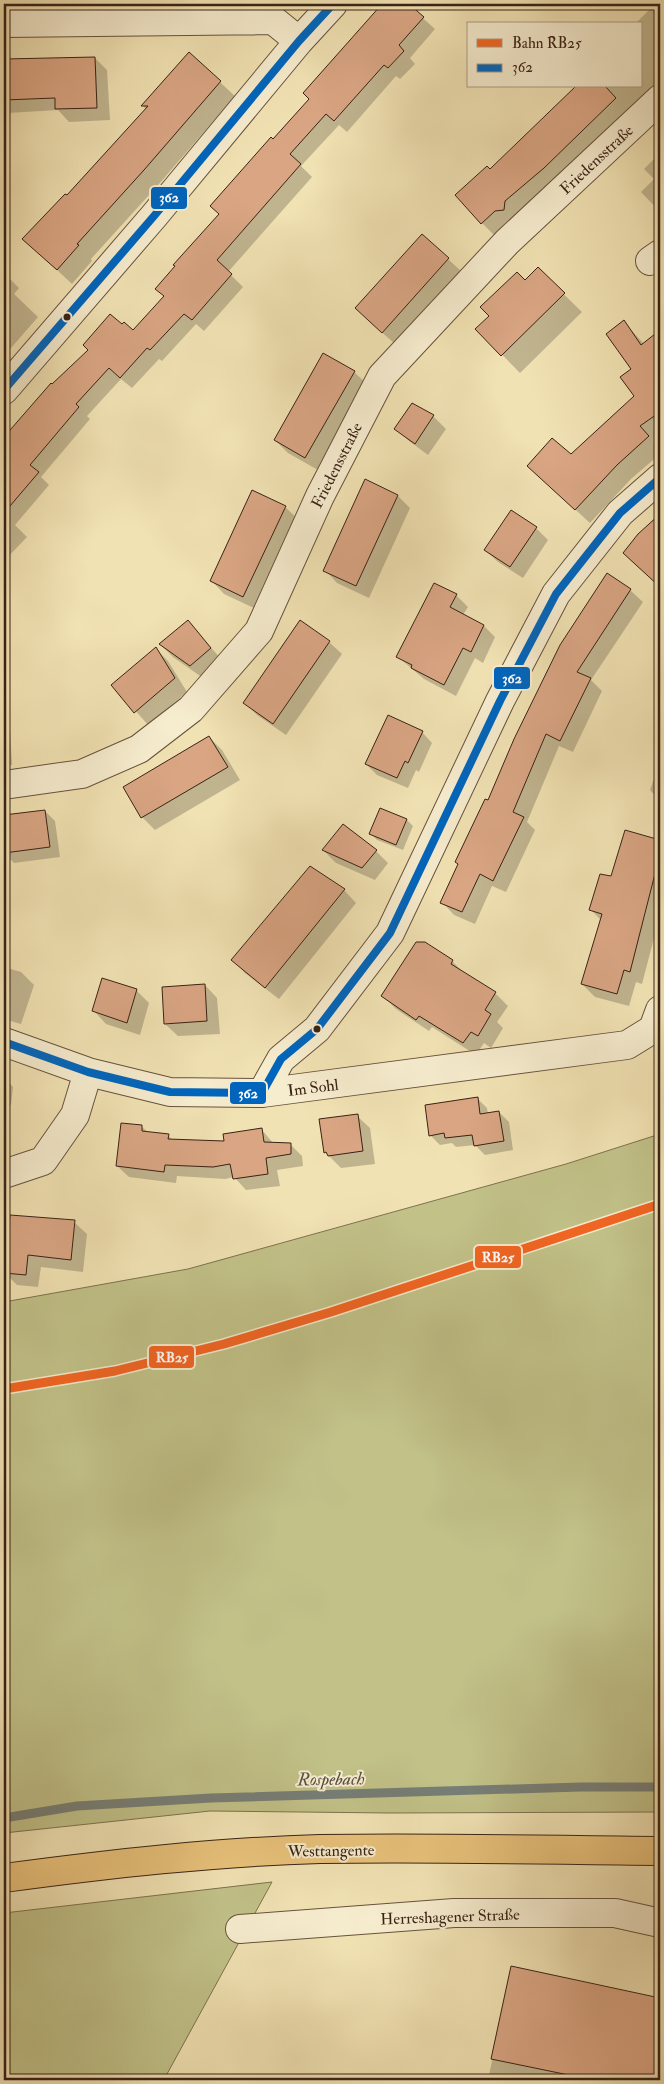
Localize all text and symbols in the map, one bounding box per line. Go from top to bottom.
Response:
legend [467,22,642,88]
text: Bahn RB25 [512,34,582,53]
text: 362 [512,58,533,77]
street label: Friedensstraße [556,120,638,199]
line badge: 362 [150,186,188,210]
text: 362 [159,189,179,206]
unlabelled marker [62,312,72,322]
street label: Friedensstraße [307,419,367,512]
line badge: 362 [493,666,531,690]
text: 362 [502,670,522,687]
unlabelled marker [312,1024,322,1034]
street label: Im Sohl [286,1075,340,1101]
line badge: 362 [229,1081,267,1105]
text: 362 [238,1085,258,1102]
line badge: RB25 [474,1245,522,1269]
text: RB25 [482,1249,515,1266]
line badge: RB25 [148,1345,195,1369]
text: RB25 [156,1349,189,1366]
water label: Rospebach [296,1767,365,1792]
street label: Westtangente [286,1840,375,1862]
street label: Herreshagener Straße [380,1905,520,1929]

